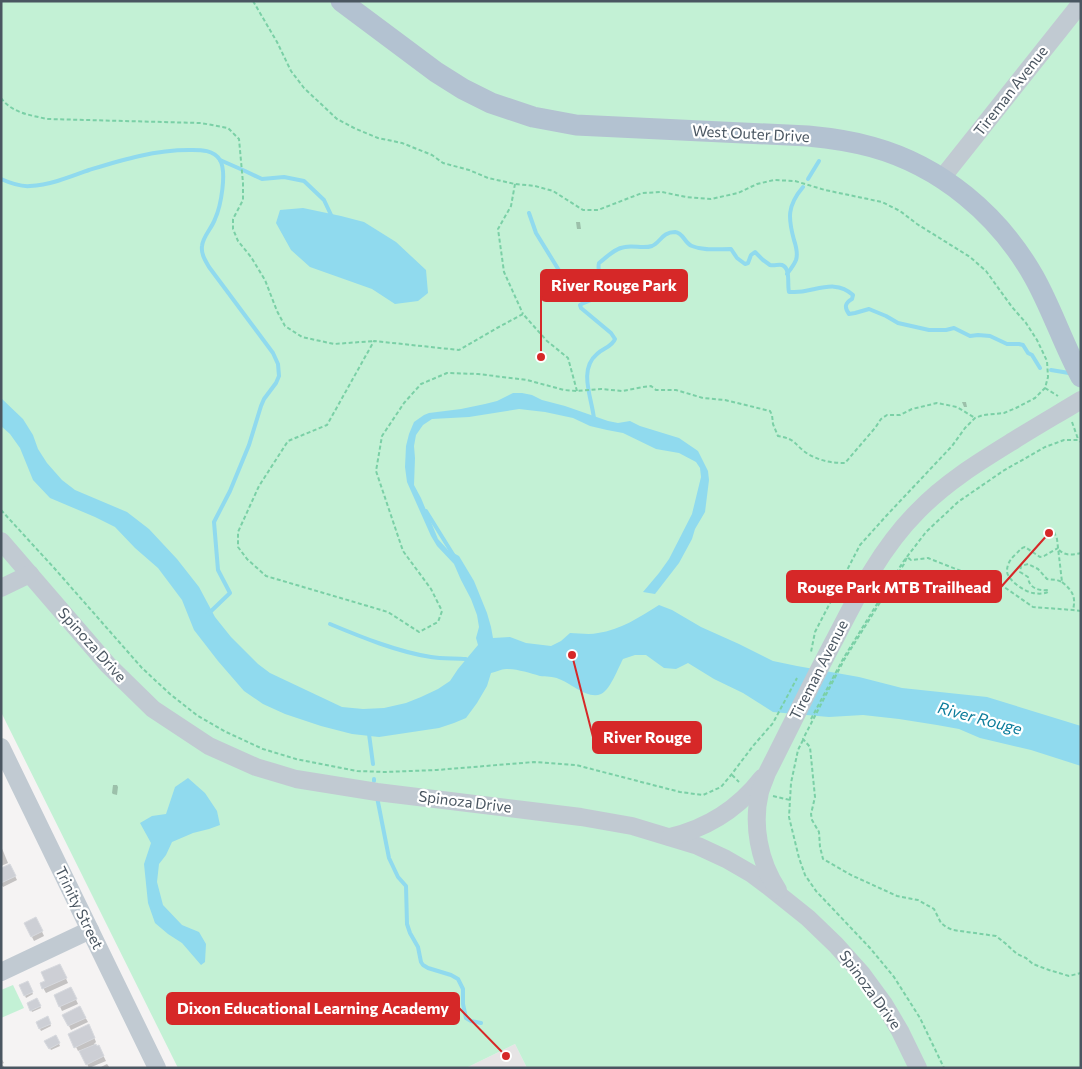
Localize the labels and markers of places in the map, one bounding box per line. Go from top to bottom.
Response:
callout: River Rouge Park [541,270,687,301]
callout: Rouge Park MTB Trailhead [787,571,1001,602]
callout: River Rouge [593,722,701,753]
callout: Dixon Educational Learning Academy [167,993,459,1024]

